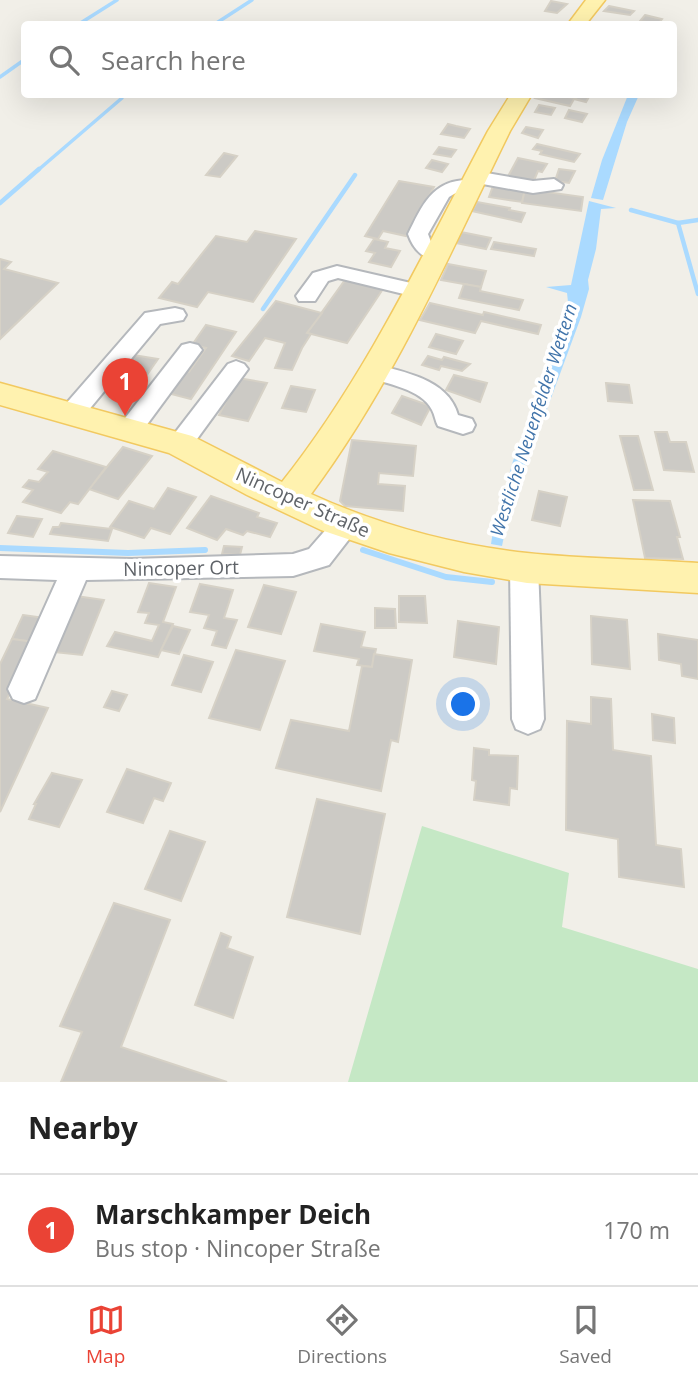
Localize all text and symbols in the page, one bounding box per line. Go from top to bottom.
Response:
search box [21,21,677,98]
icon: search [45,41,83,79]
text: Search here [101,42,246,78]
water label: Westliche Neuenfelder Wettern [484,300,582,539]
pin: 1 [102,358,148,416]
street label: Nincoper Straße [232,461,374,543]
street label: Nincoper Ort [123,554,239,582]
your location [446,687,480,721]
text: Nearby [28,1107,138,1148]
text: Marschkamper Deich [95,1196,371,1232]
text: 1 [44,1214,58,1246]
text: 170 m [603,1214,670,1246]
text: Bus stop · Nincoper Straße [95,1232,381,1264]
tab: Map [86,1301,125,1369]
tab: Directions [297,1301,387,1369]
tab: Saved [559,1301,612,1369]

